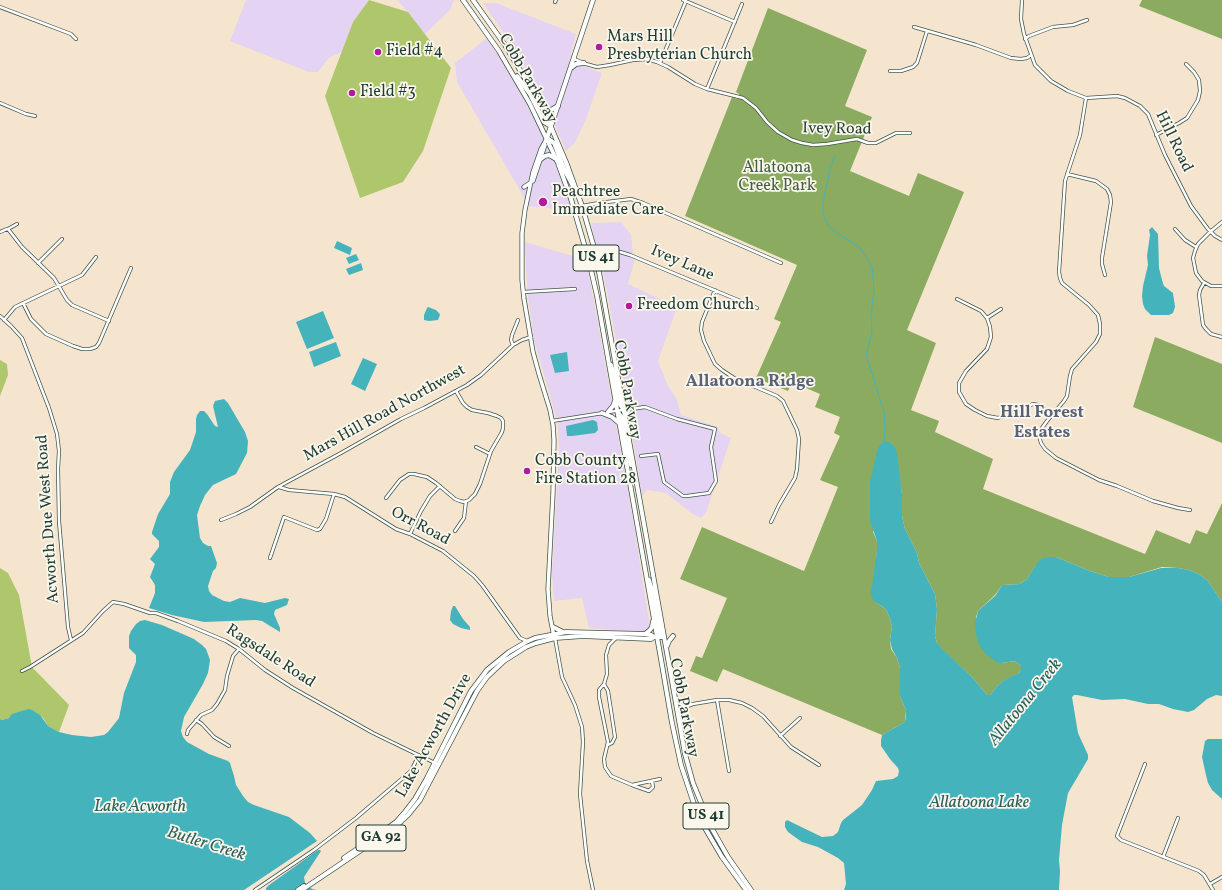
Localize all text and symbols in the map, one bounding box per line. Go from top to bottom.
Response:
place label: Mars Hill Presbyterian Church [607,28,752,66]
street label: Cobb Parkway [494,31,560,127]
place label: Field #4 [386,42,443,62]
marker: Mars Hill Presbyterian Church [594,42,604,52]
marker: Field #4 [373,47,383,57]
place label: Field #3 [360,83,416,103]
marker: Field #3 [347,88,357,98]
street label: Hill Road [1150,108,1196,176]
street label: Ivey Road [802,120,872,140]
park label: Allatoona Creek Park [739,159,815,197]
place label: Peachtree Immediate Care [552,183,664,221]
marker: Peachtree Immediate Care [537,196,549,208]
street label: Ivey Lane [647,242,717,286]
road number: US 41 [573,245,619,271]
place label: Freedom Church [637,296,754,316]
marker: Freedom Church [624,301,634,311]
street label: Cobb Parkway [608,339,644,441]
street label: Mars Hill Road Northwest [301,361,469,467]
district label: Allatoona Ridge [686,373,814,393]
district label: Hill Forest Estates [1000,404,1084,444]
street label: Acworth Due West Road [34,434,64,604]
place label: Cobb County Fire Station 28 [535,452,636,490]
marker: Cobb County Fire Station 28 [522,466,532,476]
street label: Orr Road [387,503,453,551]
street label: Ragsdale Road [222,621,318,693]
water label: Allatoona Creek [985,656,1067,750]
street label: Cobb Parkway [664,657,702,759]
street label: Lake Acworth Drive [393,670,477,802]
water label: Allatoona Lake [929,794,1029,814]
water label: Lake Acworth [94,798,186,818]
road number: US 41 [683,803,729,829]
water label: Butler Creek [164,823,248,867]
road number: GA 92 [356,825,406,851]

